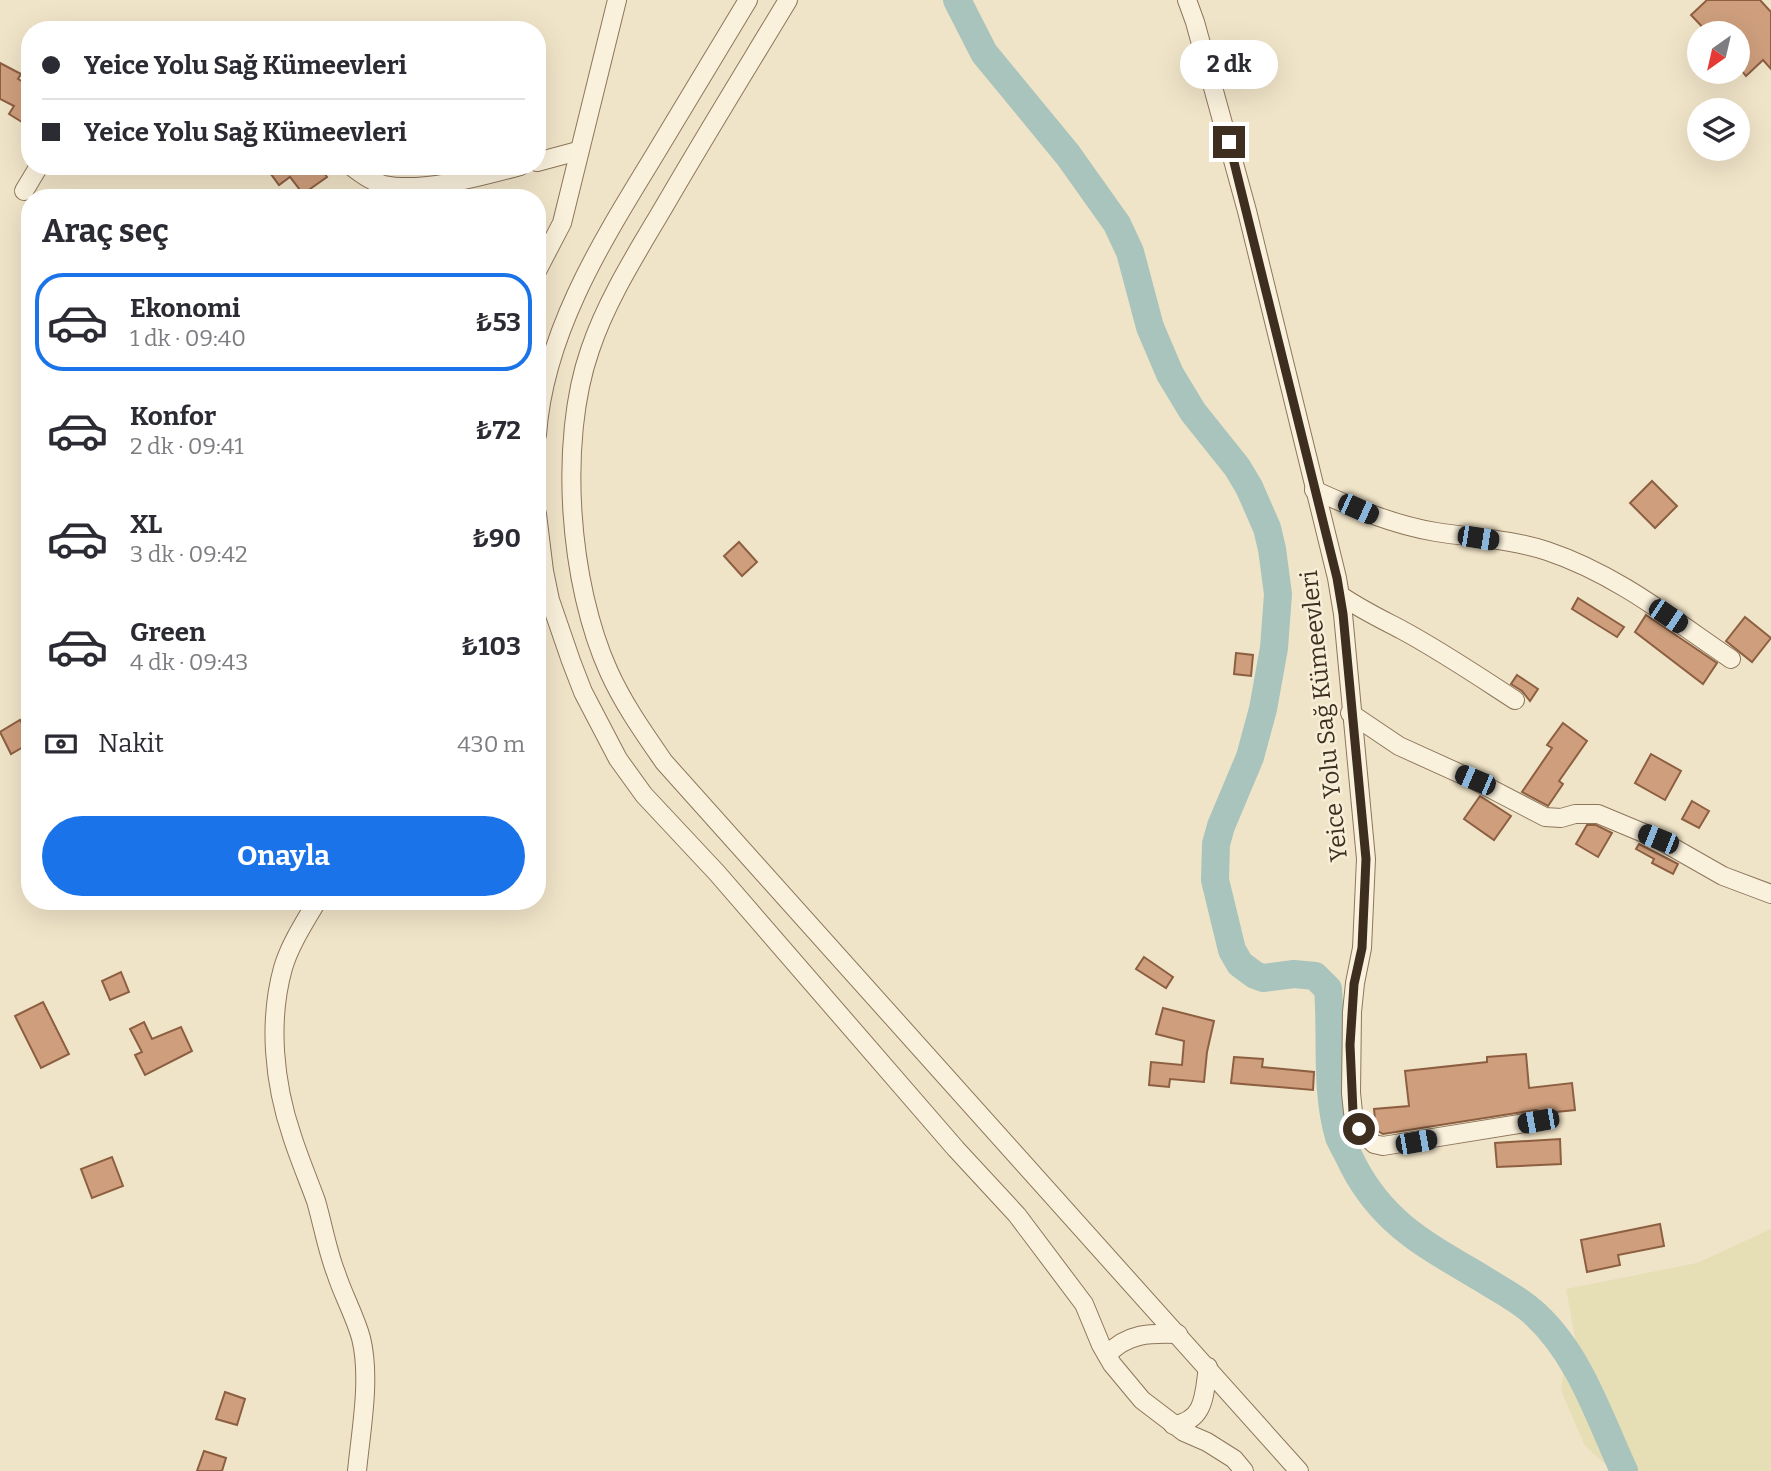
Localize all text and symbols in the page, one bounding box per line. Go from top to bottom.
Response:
north arrow [1687,21,1750,84]
map controls [1687,21,1750,161]
callout: 2 dk [1180,40,1278,90]
text: Yeice Yolu Sağ Kümeevleri [84,50,407,81]
text: 2 dk [1207,50,1251,78]
button: layers [1687,98,1750,161]
text: Yeice Yolu Sağ Kümeevleri [84,117,407,148]
route end [1213,126,1245,158]
text: Araç seç [42,212,169,250]
icon: car [46,291,109,354]
text: Ekonomi [130,293,240,324]
text: ₺53 [475,307,521,338]
text: 1 dk · 09:40 [130,324,246,352]
icon: car [46,399,109,462]
text: Konfor [130,401,216,432]
text: ₺72 [475,415,521,446]
text: 2 dk · 09:41 [130,432,244,460]
car [1335,491,1382,527]
icon: car [46,507,109,570]
text: XL [130,509,162,540]
text: ₺90 [472,523,521,554]
car [1456,524,1501,552]
text: 3 dk · 09:42 [130,540,247,568]
street label: Yeice Yolu Sağ Kümeevleri [1295,569,1353,863]
car [1645,596,1692,636]
icon: car [46,615,109,678]
text: Green [130,617,206,648]
text: ₺103 [461,631,521,662]
text: 4 dk · 09:43 [130,648,248,676]
icon: cash [42,725,80,763]
text: Nakit [98,728,164,759]
text: 430 m [457,730,525,758]
car [1452,762,1499,798]
button: Onayla [42,816,525,896]
car [1635,821,1682,857]
car [1516,1107,1561,1135]
route start [1343,1113,1375,1145]
car [1394,1128,1439,1156]

